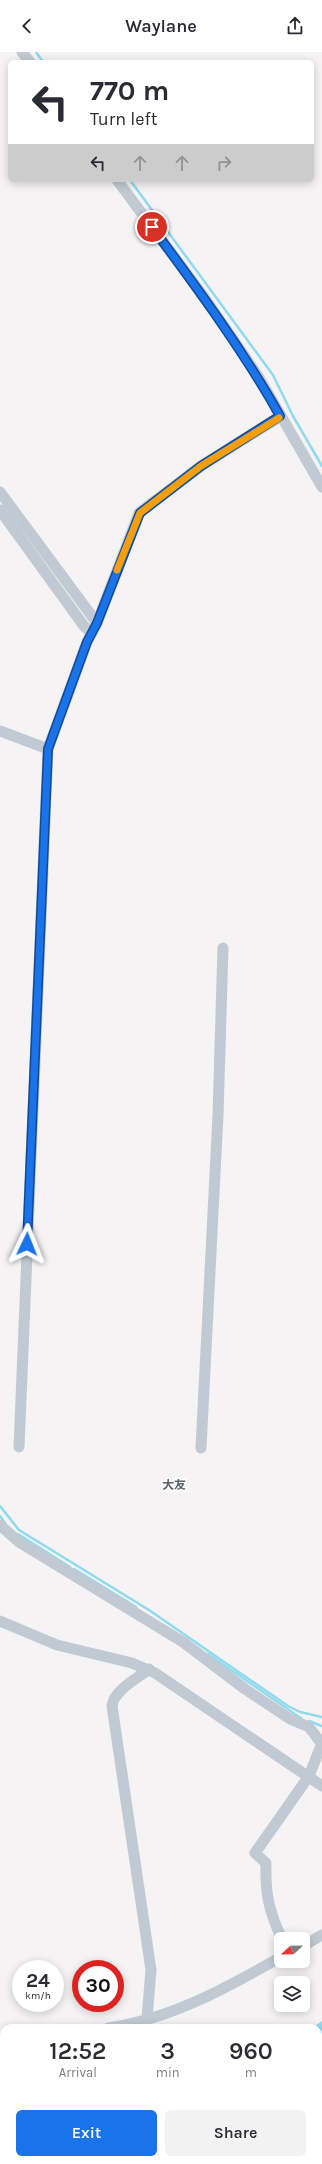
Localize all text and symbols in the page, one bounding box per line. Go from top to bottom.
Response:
icon: back [16,15,38,37]
text: Waylane [125,15,197,37]
icon: share [284,15,306,37]
text: 770 m [90,74,169,107]
icon: left [24,76,76,128]
text: Turn left [90,108,158,130]
icon: left [87,152,109,174]
icon: ahead [129,152,151,174]
icon: ahead [171,152,193,174]
icon: right [213,152,235,174]
pin [135,210,169,244]
icon: arrive [141,216,163,238]
position arrow [6,1223,48,1265]
district label: 大友 [162,1478,186,1492]
north arrow [274,1932,310,1968]
map controls [274,1932,310,2012]
speed limit sign: 30 [72,1960,124,2012]
text: 24 [26,1969,50,1992]
button: layers [274,1976,310,2012]
text: km/h [25,1990,51,2002]
text: 12:52 [49,2037,106,2065]
text: 3 [160,2037,175,2065]
text: 960 [229,2037,273,2065]
text: Arrival [59,2065,97,2080]
text: min [156,2065,180,2080]
text: m [245,2065,257,2080]
button: Exit [16,2110,157,2156]
button: Share [165,2110,306,2156]

